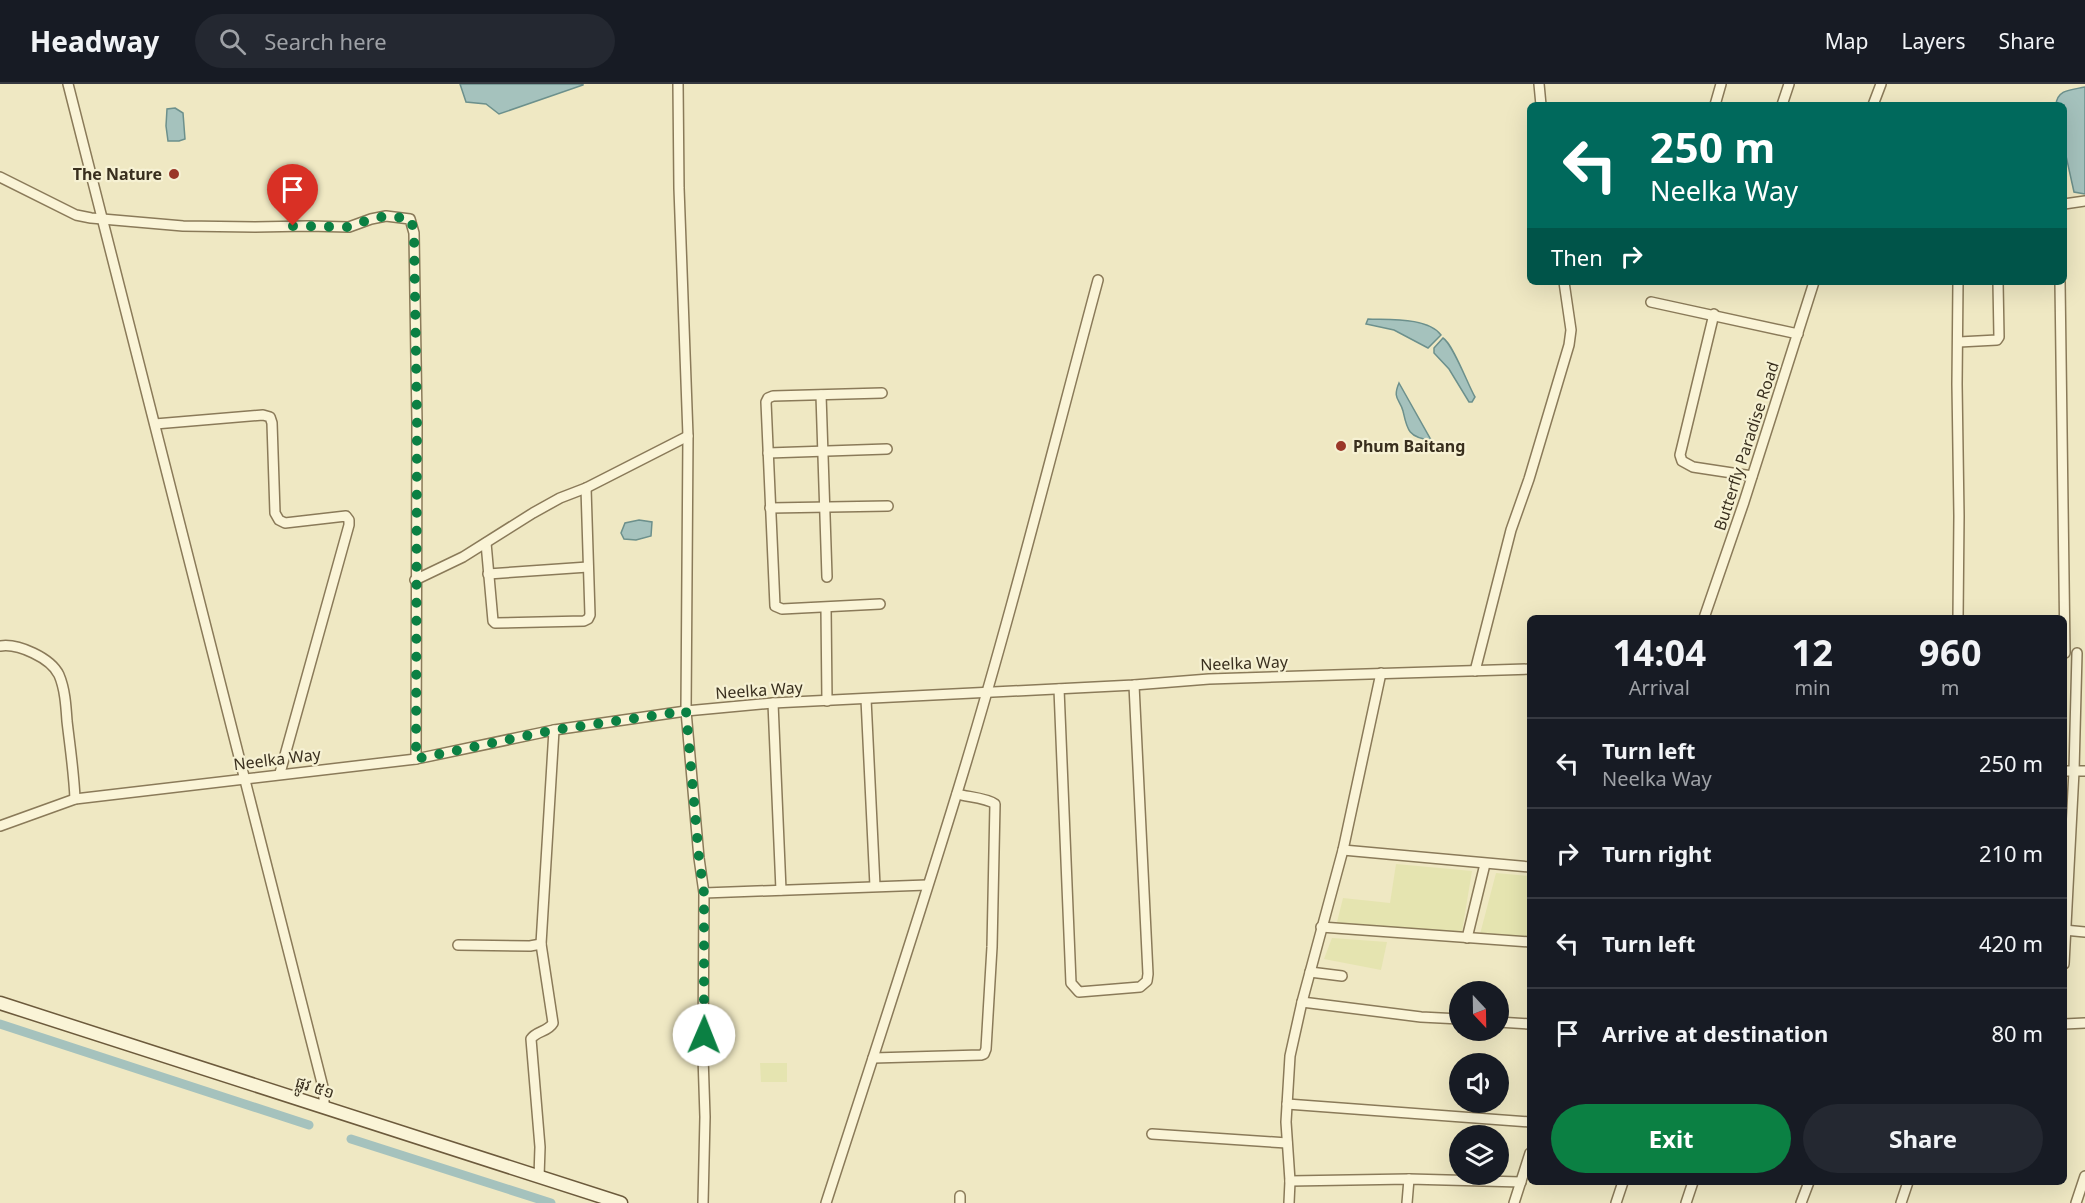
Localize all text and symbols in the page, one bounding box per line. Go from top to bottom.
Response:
search box [195,14,615,68]
text: Headway [30,22,159,60]
icon: search [216,25,249,58]
text: Search here [264,26,387,56]
text: Map [1825,27,1869,55]
text: Layers [1902,27,1966,55]
text: Share [1999,27,2055,55]
text: 250 m [1650,118,1775,175]
icon: left [1551,126,1629,204]
place label: The Nature [73,163,162,185]
pin [267,164,318,226]
marker: The Nature [167,167,181,181]
text: Neelka Way [1650,172,1798,209]
icon: arrive [276,173,309,206]
icon: right [1615,240,1648,273]
text: Then [1551,242,1603,272]
street label: Butterfly Paradise Road [1708,359,1784,533]
place label: Phum Baitang [1353,435,1465,457]
marker: Phum Baitang [1334,439,1348,453]
text: 14:04 [1612,628,1706,677]
text: 12 [1792,628,1833,677]
text: 960 [1919,628,1982,677]
street label: Neelka Way [1200,650,1289,676]
text: Arrival [1629,674,1690,701]
text: min [1794,674,1831,701]
text: m [1941,674,1960,701]
street label: Neelka Way [714,676,804,704]
text: Turn left [1602,735,1695,765]
street label: Neelka Way [232,743,323,775]
icon: left [1551,747,1584,780]
text: 250 m [1979,748,2043,778]
text: Neelka Way [1602,765,1712,792]
icon: right [1551,837,1584,870]
text: Turn right [1602,838,1712,868]
text: 210 m [1979,838,2043,868]
icon: left [1551,927,1584,960]
text: Turn left [1602,928,1695,958]
text: 420 m [1979,928,2043,958]
north arrow [1449,981,1509,1041]
map controls [1449,981,1509,1185]
position arrow [672,1003,736,1067]
icon: arrive [1551,1017,1584,1050]
text: Arrive at destination [1602,1018,1828,1048]
text: 80 m [1992,1018,2043,1048]
button: sound [1449,1053,1509,1113]
street label: ផ្លូវ ៥១ [291,1070,337,1107]
button: Exit [1551,1104,1791,1173]
button: Share [1803,1104,2043,1173]
button: layers [1449,1125,1509,1185]

